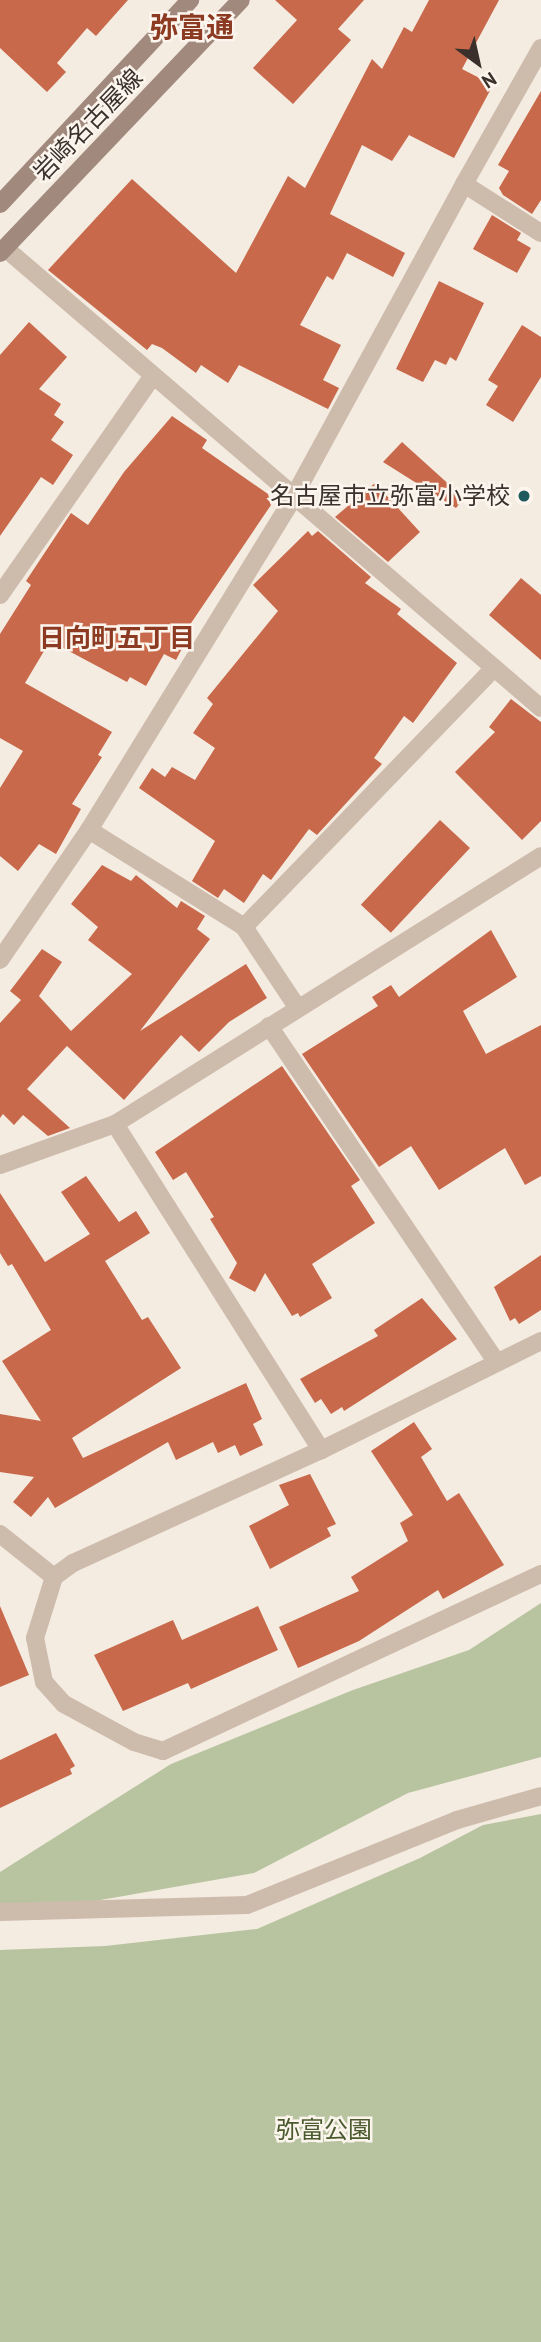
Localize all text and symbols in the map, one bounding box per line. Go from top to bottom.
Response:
district label: 弥富通 [150,10,234,44]
north arrow [443,28,513,98]
street label: 岩崎名古屋線 [28,63,148,187]
text: N [478,67,501,94]
place label: 名古屋市立弥富小学校 [270,482,510,510]
marker: 名古屋市立弥富小学校 [516,488,532,504]
district label: 日向町五丁目 [39,622,195,654]
park label: 弥富公園 [276,2116,372,2144]

